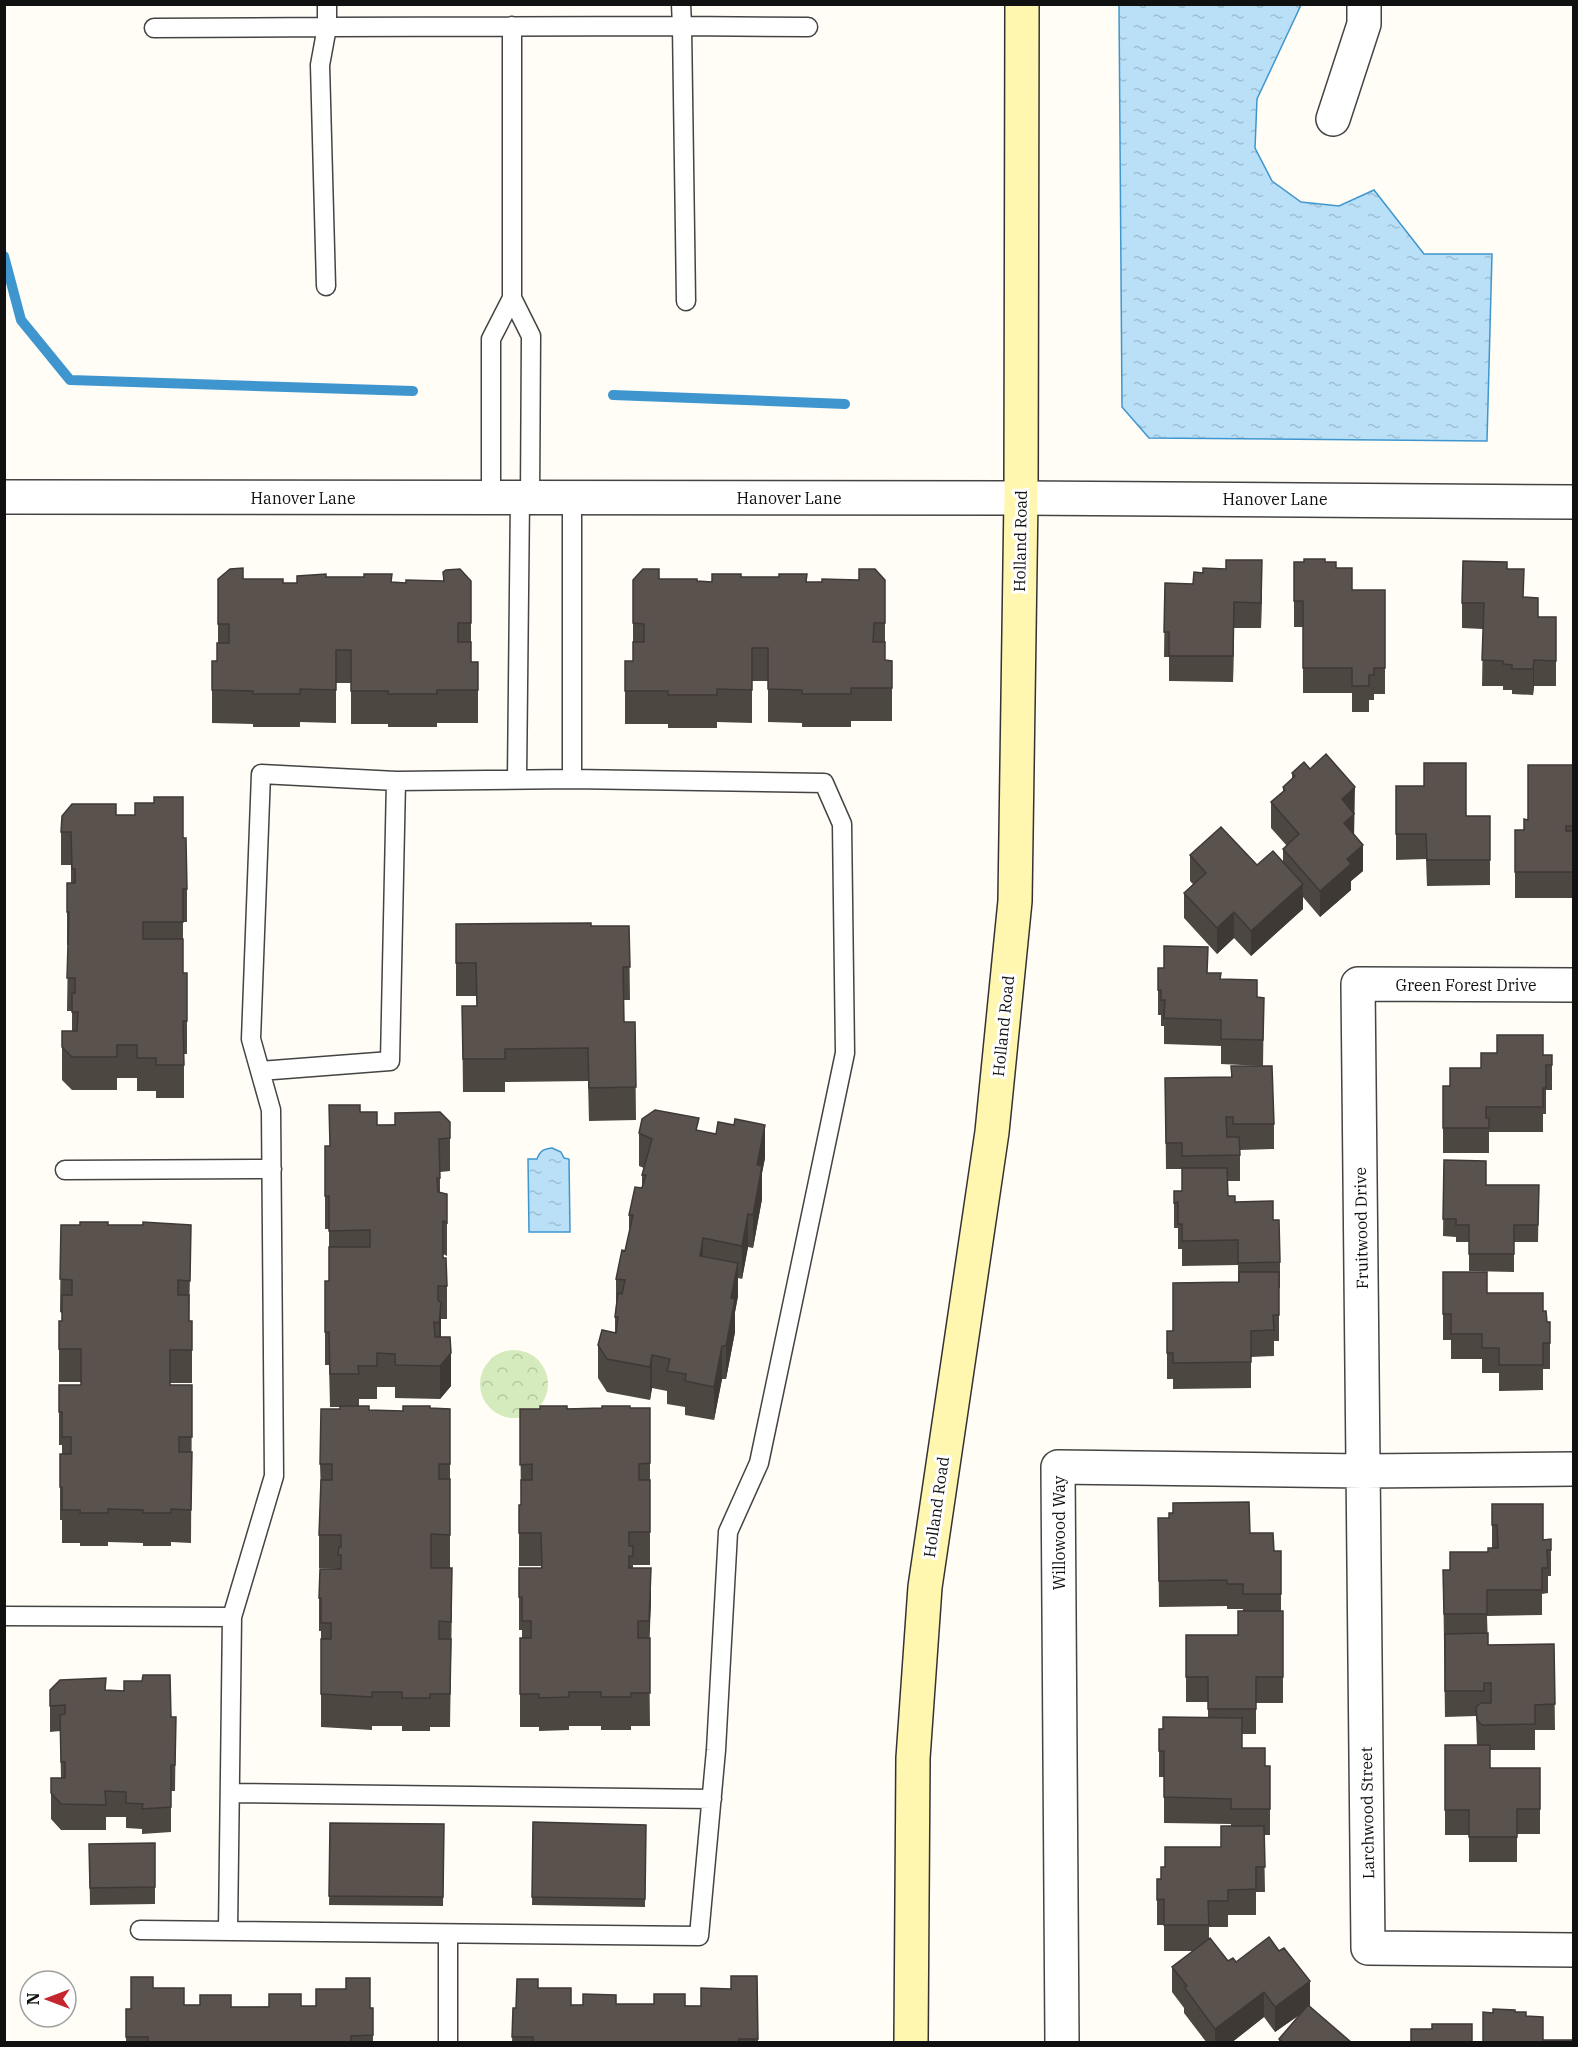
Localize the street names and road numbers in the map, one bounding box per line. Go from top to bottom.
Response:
street label: Hanover Lane [250,488,356,508]
street label: Hanover Lane [736,488,842,508]
street label: Hanover Lane [1222,489,1328,509]
street label: Holland Road [1009,490,1031,592]
street label: Holland Road [988,974,1018,1078]
street label: Green Forest Drive [1395,975,1537,995]
street label: Fruitwood Drive [1350,1167,1372,1289]
street label: Holland Road [919,1455,953,1559]
street label: Willowood Way [1049,1475,1069,1590]
street label: Larchwood Street [1356,1746,1378,1879]

